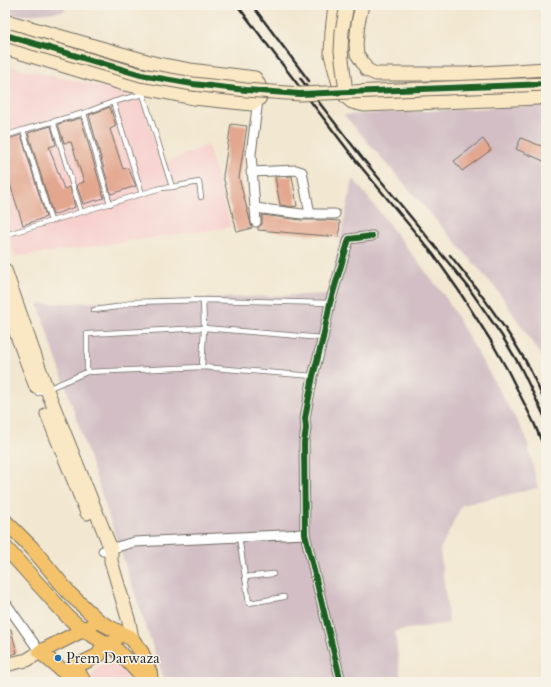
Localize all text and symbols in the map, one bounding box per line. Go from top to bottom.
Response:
place label: Prem Darwaza [66,648,160,668]
marker: Prem Darwaza [53,653,63,663]

